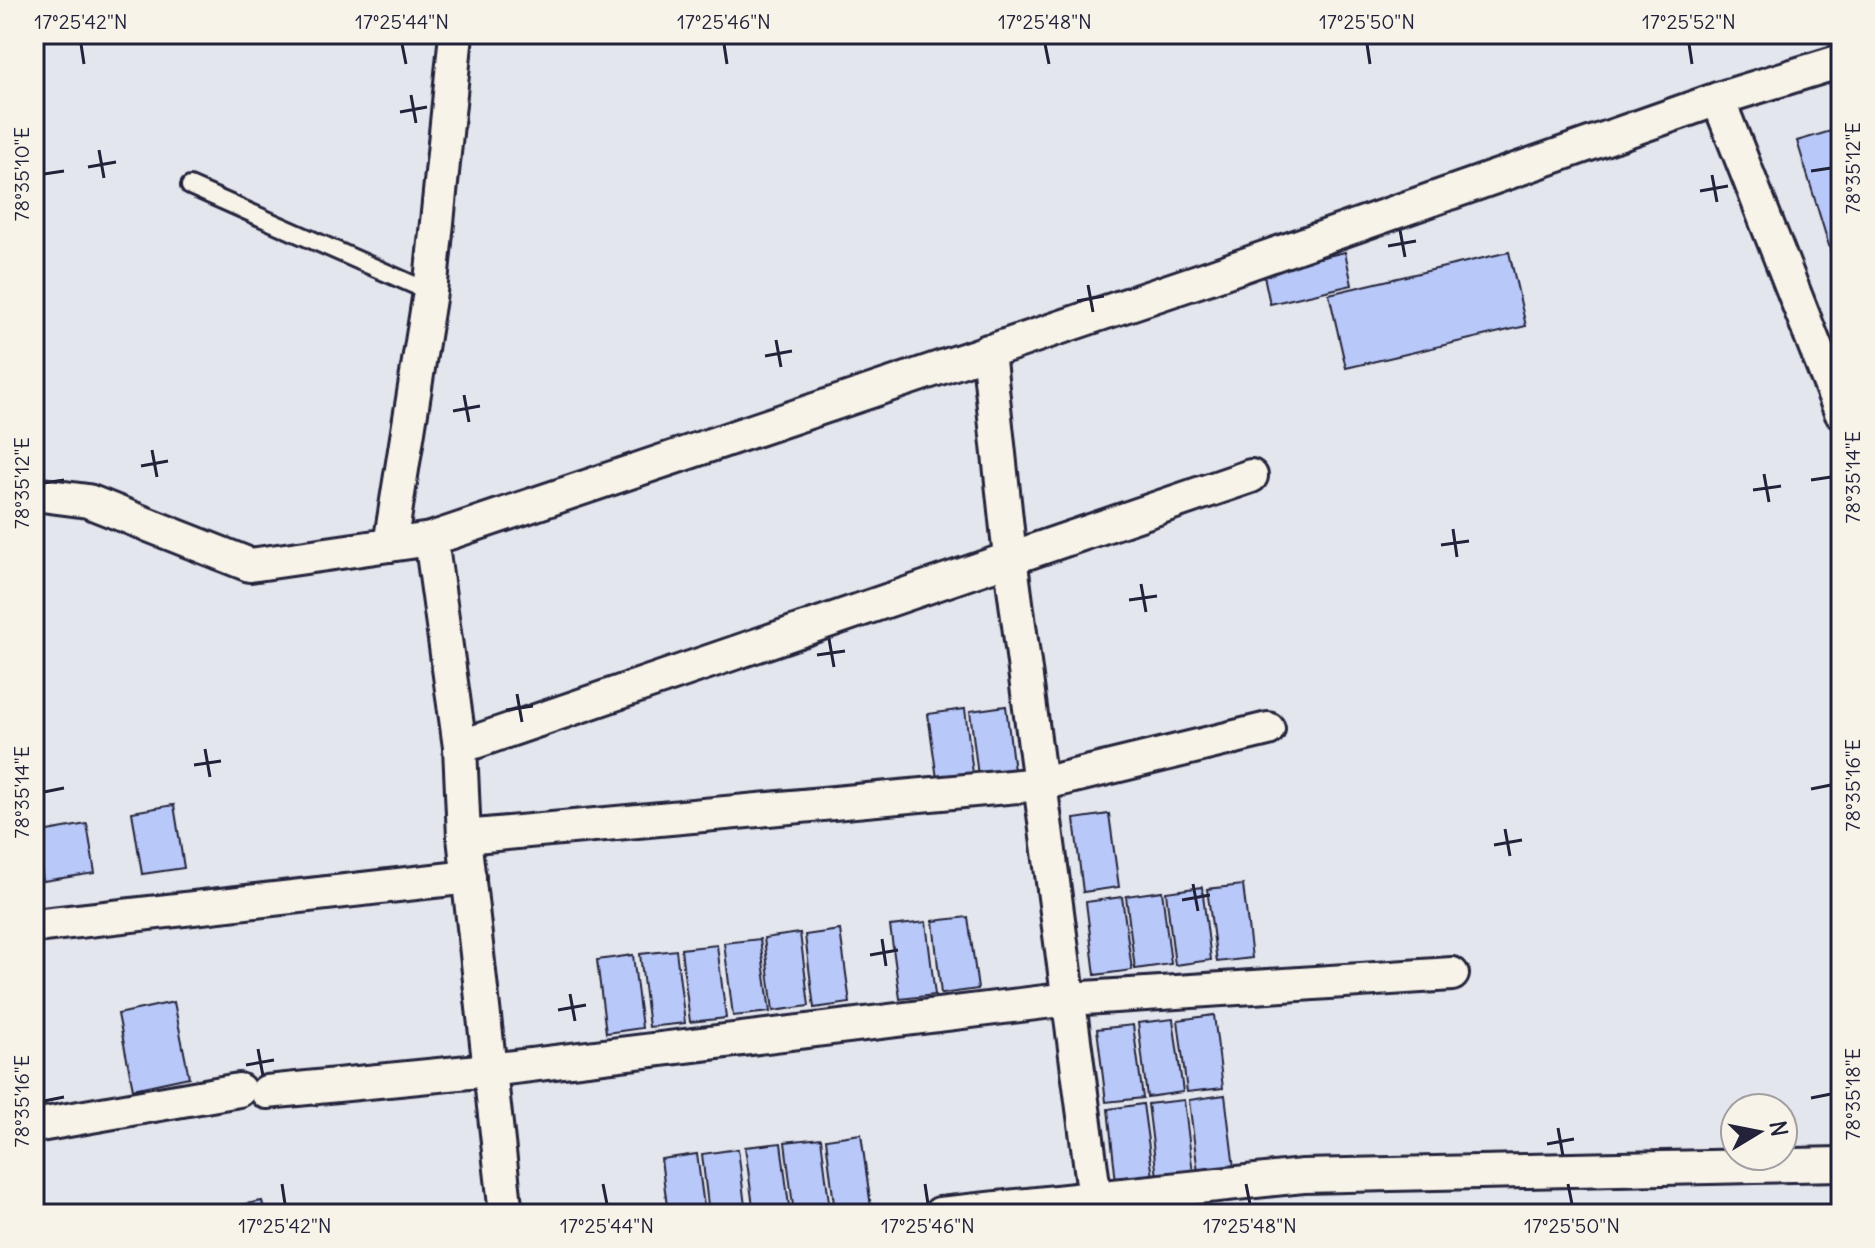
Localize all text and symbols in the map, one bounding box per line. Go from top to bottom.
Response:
text: 17°25'42"N [34,9,128,34]
text: 17°25'44"N [355,9,449,34]
text: 17°25'46"N [677,9,771,34]
text: 17°25'48"N [998,9,1092,34]
text: 17°25'50"N [1319,9,1415,34]
text: 17°25'52"N [1642,9,1736,34]
text: 78°35'12"E [1840,122,1865,214]
text: 78°35'10"E [9,127,34,221]
text: 78°35'14"E [1840,431,1865,523]
text: 78°35'12"E [9,437,34,529]
text: 78°35'16"E [1840,739,1865,831]
text: 78°35'14"E [9,746,34,838]
text: 78°35'18"E [1840,1048,1865,1140]
text: 78°35'16"E [9,1055,34,1147]
north arrow [1719,1092,1799,1172]
text: N [1764,1119,1794,1138]
text: 17°25'42"N [238,1213,332,1238]
text: 17°25'44"N [560,1213,654,1238]
text: 17°25'46"N [881,1213,975,1238]
text: 17°25'48"N [1203,1213,1297,1238]
text: 17°25'50"N [1524,1213,1620,1238]

